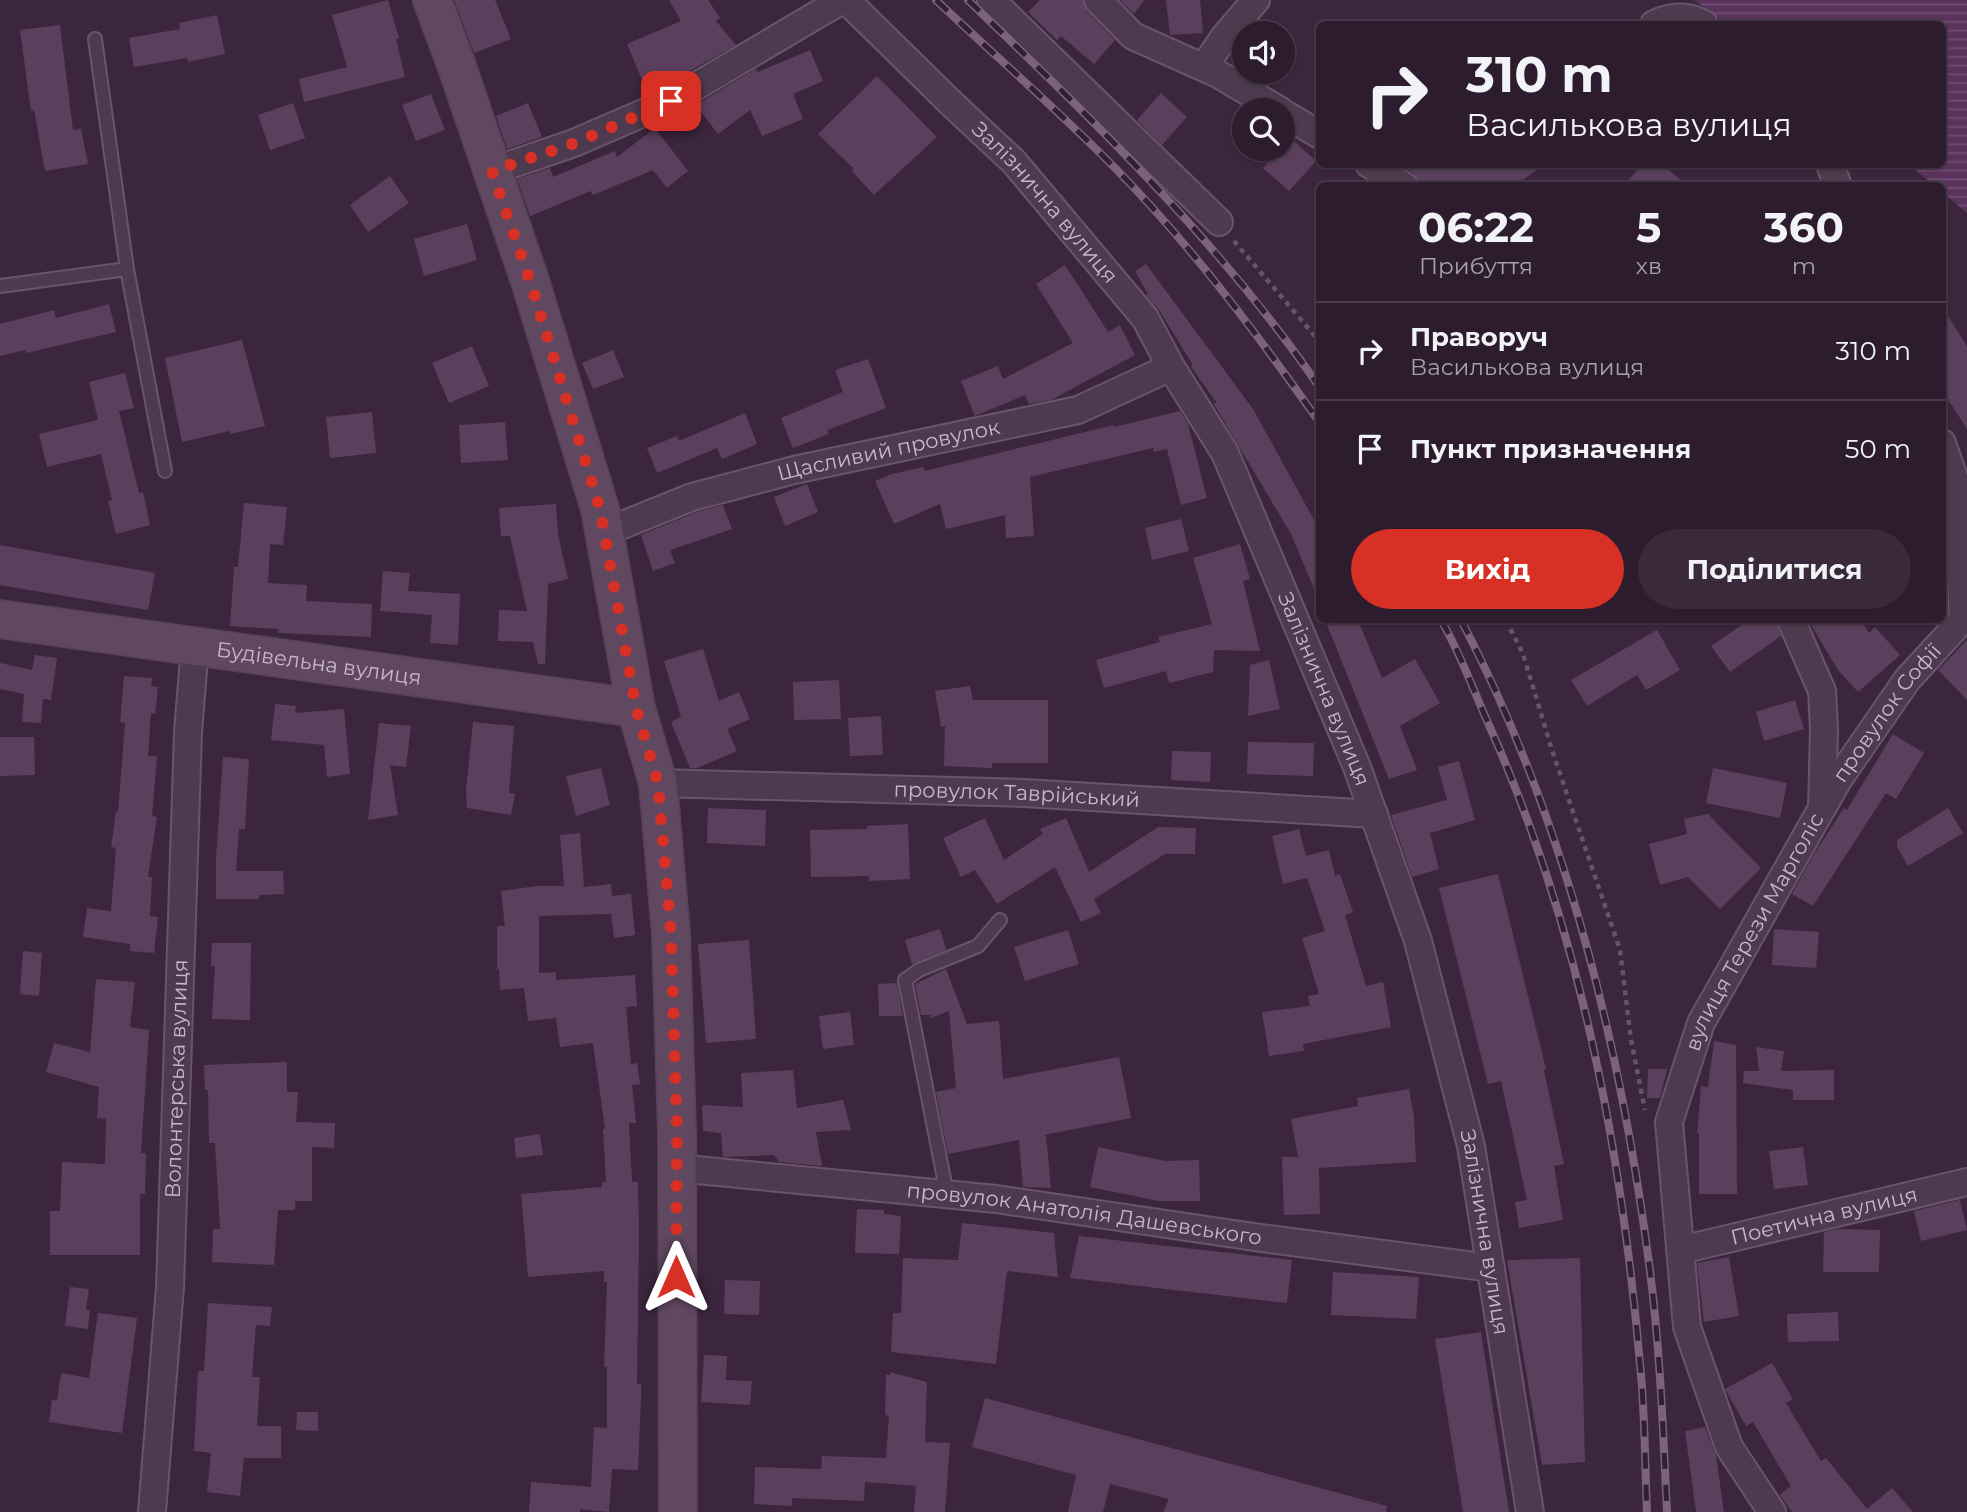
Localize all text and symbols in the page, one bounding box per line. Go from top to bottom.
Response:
map controls [1232,21,1295,161]
button: sound [1232,21,1295,84]
text: 310 m [1466,45,1613,104]
icon: right [1351,49,1442,140]
pin [641,71,701,131]
icon: arrive [652,82,690,120]
button: search [1232,98,1295,161]
text: Василькова вулиця [1466,105,1792,144]
street label: Залізнична вулиця [967,116,1123,288]
text: 06:22 [1418,201,1534,253]
text: 5 [1636,201,1661,253]
text: 360 [1764,201,1844,253]
text: Прибуття [1419,252,1533,280]
text: хв [1636,252,1662,280]
text: m [1792,252,1816,280]
text: Праворуч [1410,321,1548,353]
icon: right [1351,332,1389,370]
text: 310 m [1835,335,1911,367]
text: Василькова вулиця [1410,353,1644,381]
street label: Щасливий провулок [774,414,1002,486]
icon: arrive [1351,430,1389,468]
text: Пункт призначення [1410,433,1691,465]
text: 50 m [1845,433,1911,465]
button: Вихід [1351,529,1624,609]
button: Поділитися [1638,529,1911,609]
street label: Залізнична вулиця [1273,588,1376,789]
street label: Будівельна вулиця [215,636,423,690]
street label: провулок Софії [1827,638,1946,787]
street label: провулок Таврійський [893,776,1141,812]
street label: вулиця Терези Марголіс [1680,808,1829,1054]
street label: Волонтерська вулиця [160,959,193,1199]
street label: Залізнична вулиця [1455,1127,1514,1336]
street label: провулок Анатолія Дашевського [906,1177,1264,1250]
street label: Поетична вулиця [1728,1181,1920,1250]
position arrow [639,1240,713,1314]

